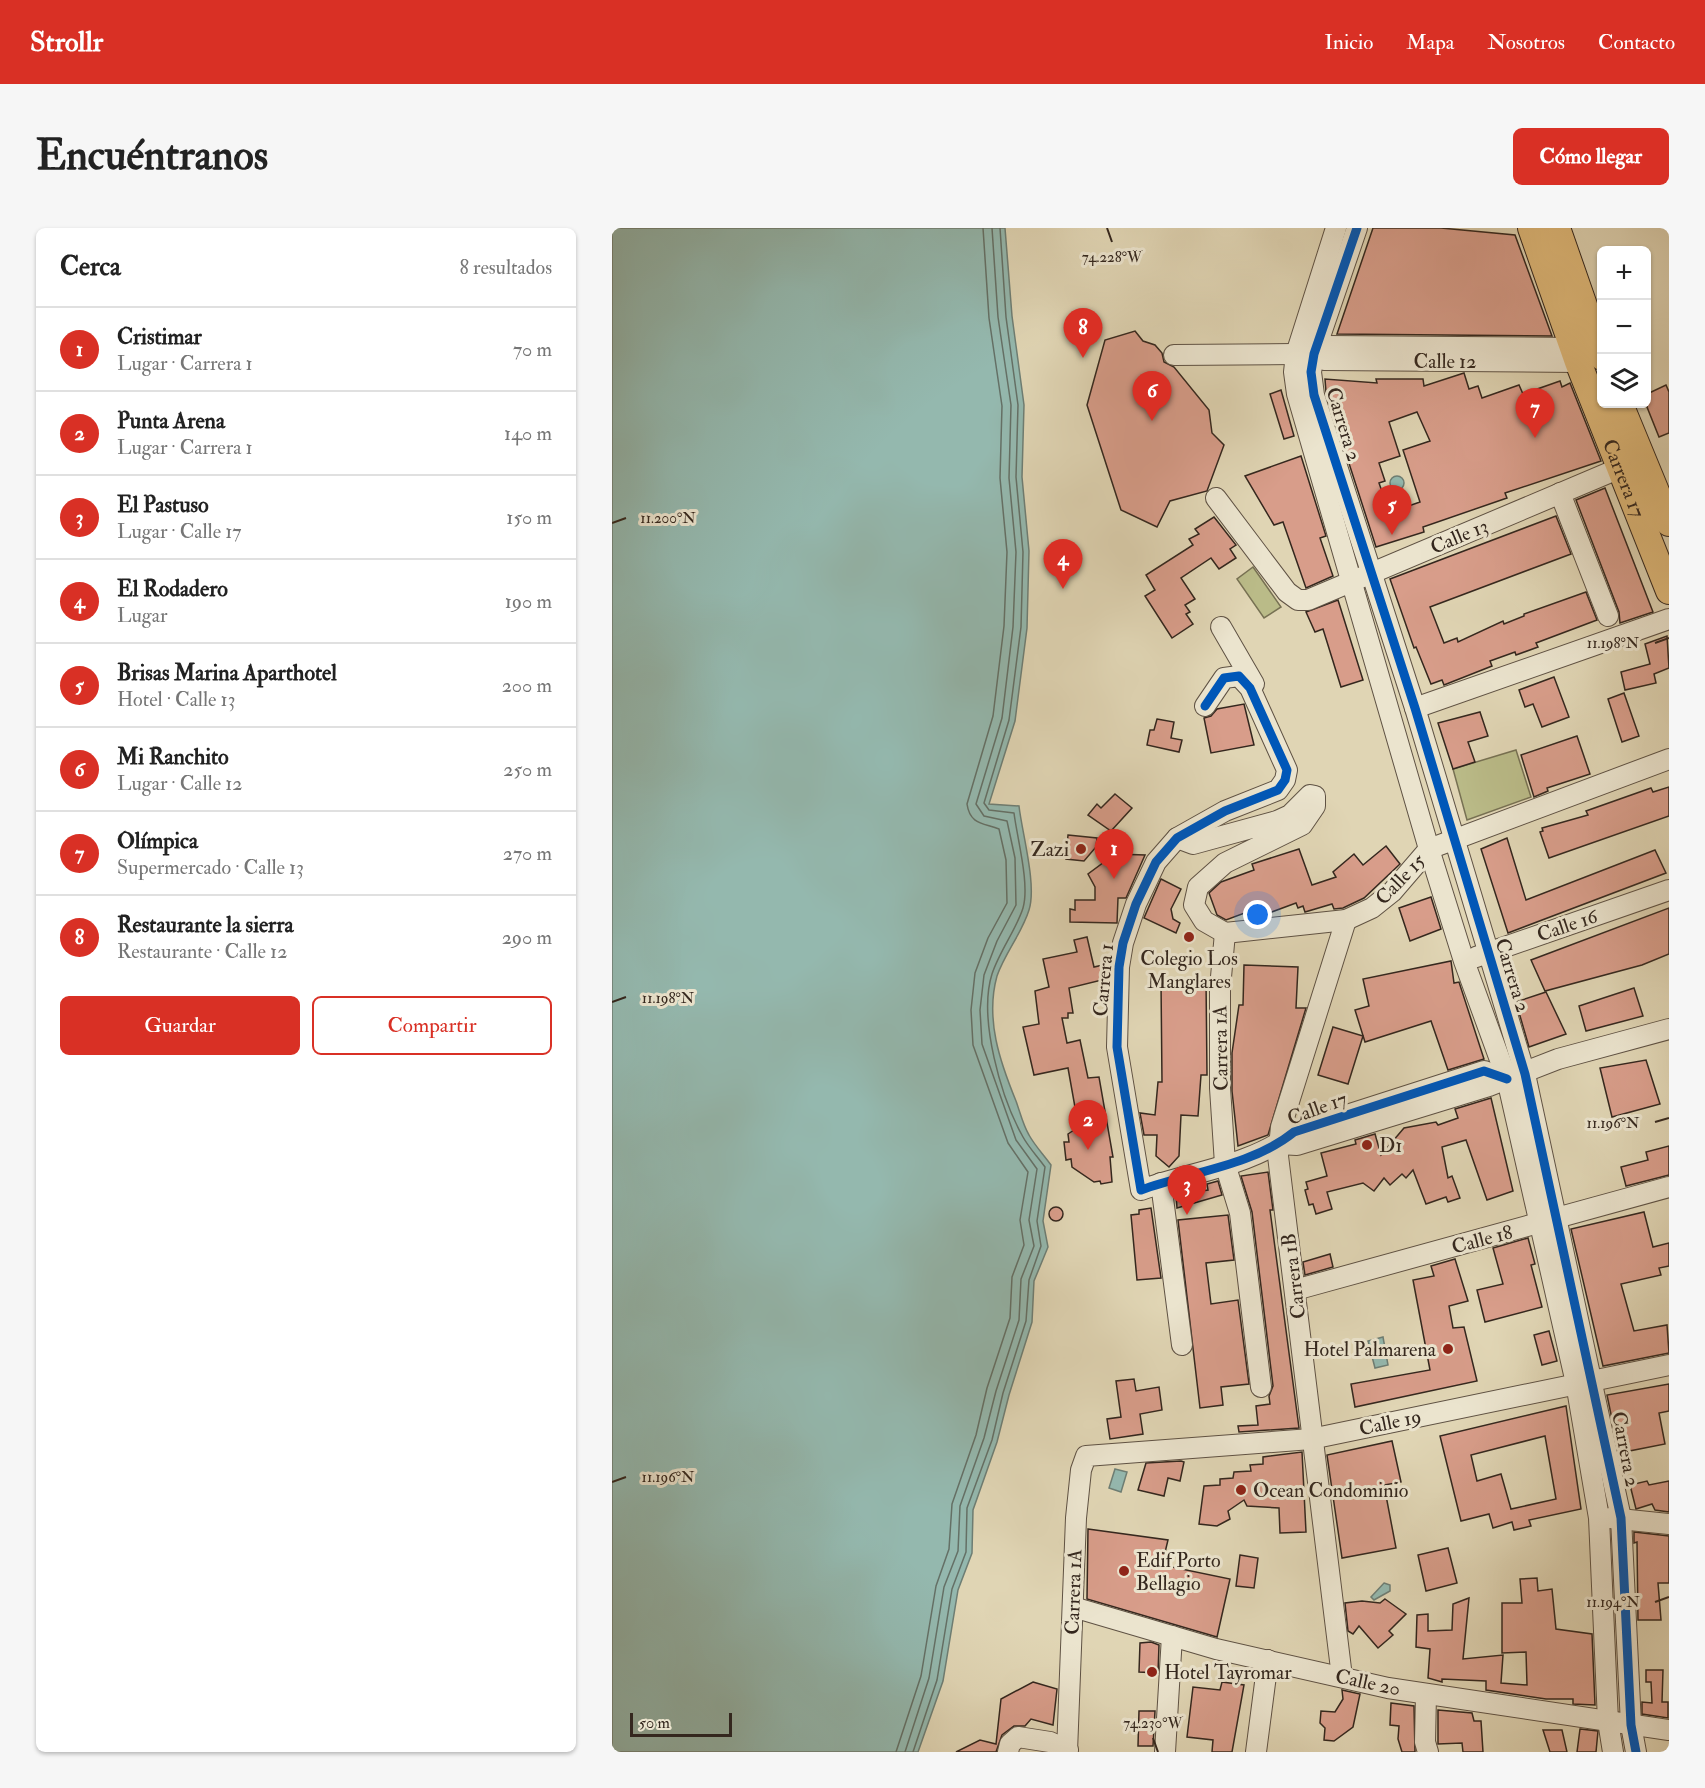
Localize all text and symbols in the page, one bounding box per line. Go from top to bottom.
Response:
text: Strollr [30,25,103,60]
text: Inicio [1324,29,1373,56]
text: Mapa [1406,29,1454,56]
text: Nosotros [1487,29,1565,56]
text: Contacto [1598,29,1675,56]
button: Cómo llegar [1513,128,1669,185]
text: Encuéntranos [36,130,268,182]
map controls [1597,246,1651,408]
button: + [1597,246,1651,300]
text: 74.228°W [1082,248,1143,267]
text: Cerca [60,251,121,283]
text: 8 resultados [459,255,552,280]
button: − [1597,300,1651,354]
pin: 8 [1064,308,1102,358]
text: Cristimar [117,323,202,351]
text: 1 [76,337,83,362]
text: 70 m [513,337,552,362]
street label: Calle 12 [1414,349,1476,374]
text: Lugar · Carrera 1 [117,351,253,376]
button: layers [1597,354,1651,408]
pin: 6 [1132,372,1172,421]
street label: Carrera 2 [1320,384,1367,464]
pin: 7 [1516,388,1554,438]
text: Punta Arena [117,407,225,435]
text: 2 [74,421,85,446]
text: 140 m [504,421,552,446]
text: Lugar · Carrera 1 [117,435,253,460]
street label: Carrera 17 [1597,436,1650,521]
pin: 5 [1372,486,1412,535]
text: El Pastuso [117,491,209,519]
text: 3 [76,505,83,530]
text: 150 m [506,505,552,530]
text: 11.200°N [640,509,696,528]
street label: Calle 13 [1427,513,1492,560]
text: Lugar · Calle 17 [117,519,242,544]
pin: 4 [1044,540,1082,589]
text: El Rodadero [117,575,228,603]
text: 4 [74,589,85,614]
text: 190 m [505,589,552,614]
text: Lugar [117,603,167,628]
text: 11.198°N [1587,634,1640,653]
text: Brisas Marina Aparthotel [117,659,337,687]
text: 5 [75,673,84,698]
text: 200 m [502,673,552,698]
text: Hotel · Calle 13 [117,687,235,712]
text: Mi Ranchito [117,743,229,771]
text: 6 [74,757,85,782]
text: 250 m [503,757,552,782]
text: Lugar · Calle 12 [117,771,243,796]
text: Olímpica [117,827,198,855]
pin: 1 [1094,830,1134,879]
place label: Zazi [1031,837,1069,862]
text: 7 [75,841,84,866]
text: 270 m [503,841,552,866]
marker: Zazi [1074,842,1088,856]
street label: Calle 15 [1370,848,1431,910]
text: Supermercado · Calle 13 [117,855,304,880]
your location [1243,900,1272,929]
street label: Calle 16 [1533,903,1602,947]
text: Restaurante la sierra [117,911,294,939]
text: 8 [75,925,84,950]
text: 290 m [502,925,552,950]
marker: Colegio Los Manglares [1182,930,1196,944]
street label: Carrera 2 [1489,935,1536,1015]
text: Restaurante · Calle 12 [117,939,287,964]
street label: Carrera 1 [1088,943,1119,1018]
place label: Colegio Los Manglares [1140,946,1238,994]
text: 11.198°N [642,989,695,1008]
button: Guardar [60,996,300,1055]
button: Compartir [312,996,552,1055]
street label: Carrera 1A [1207,1005,1234,1091]
street label: Calle 17 [1284,1086,1351,1131]
pin: 2 [1068,1100,1108,1150]
text: 11.196°N [1587,1114,1640,1133]
place label: D1 [1379,1133,1402,1158]
marker: D1 [1360,1138,1374,1152]
pin: 3 [1168,1166,1206,1215]
street label: Calle 18 [1449,1219,1515,1260]
street label: Carrera 1B [1276,1232,1311,1320]
place label: Hotel Palmarena [1303,1337,1437,1362]
marker: Hotel Palmarena [1441,1342,1455,1356]
street label: Calle 19 [1357,1404,1423,1441]
street label: Carrera 2 [1606,1409,1645,1489]
text: 11.196°N [642,1468,695,1487]
place label: Ocean Condominio [1253,1478,1408,1503]
marker: Ocean Condominio [1234,1483,1248,1497]
street label: Carrera 1A [1060,1548,1087,1635]
place label: Edif Porto Bellagio [1136,1548,1221,1596]
marker: Edif Porto Bellagio [1117,1564,1131,1578]
text: 11.194°N [1586,1593,1640,1612]
place label: Hotel Tayromar [1164,1660,1292,1685]
street label: Calle 20 [1333,1663,1403,1702]
marker: Hotel Tayromar [1145,1665,1159,1679]
scale bar [630,1710,732,1738]
text: 50 m [639,1713,670,1733]
text: 74.230°W [1123,1714,1183,1733]

